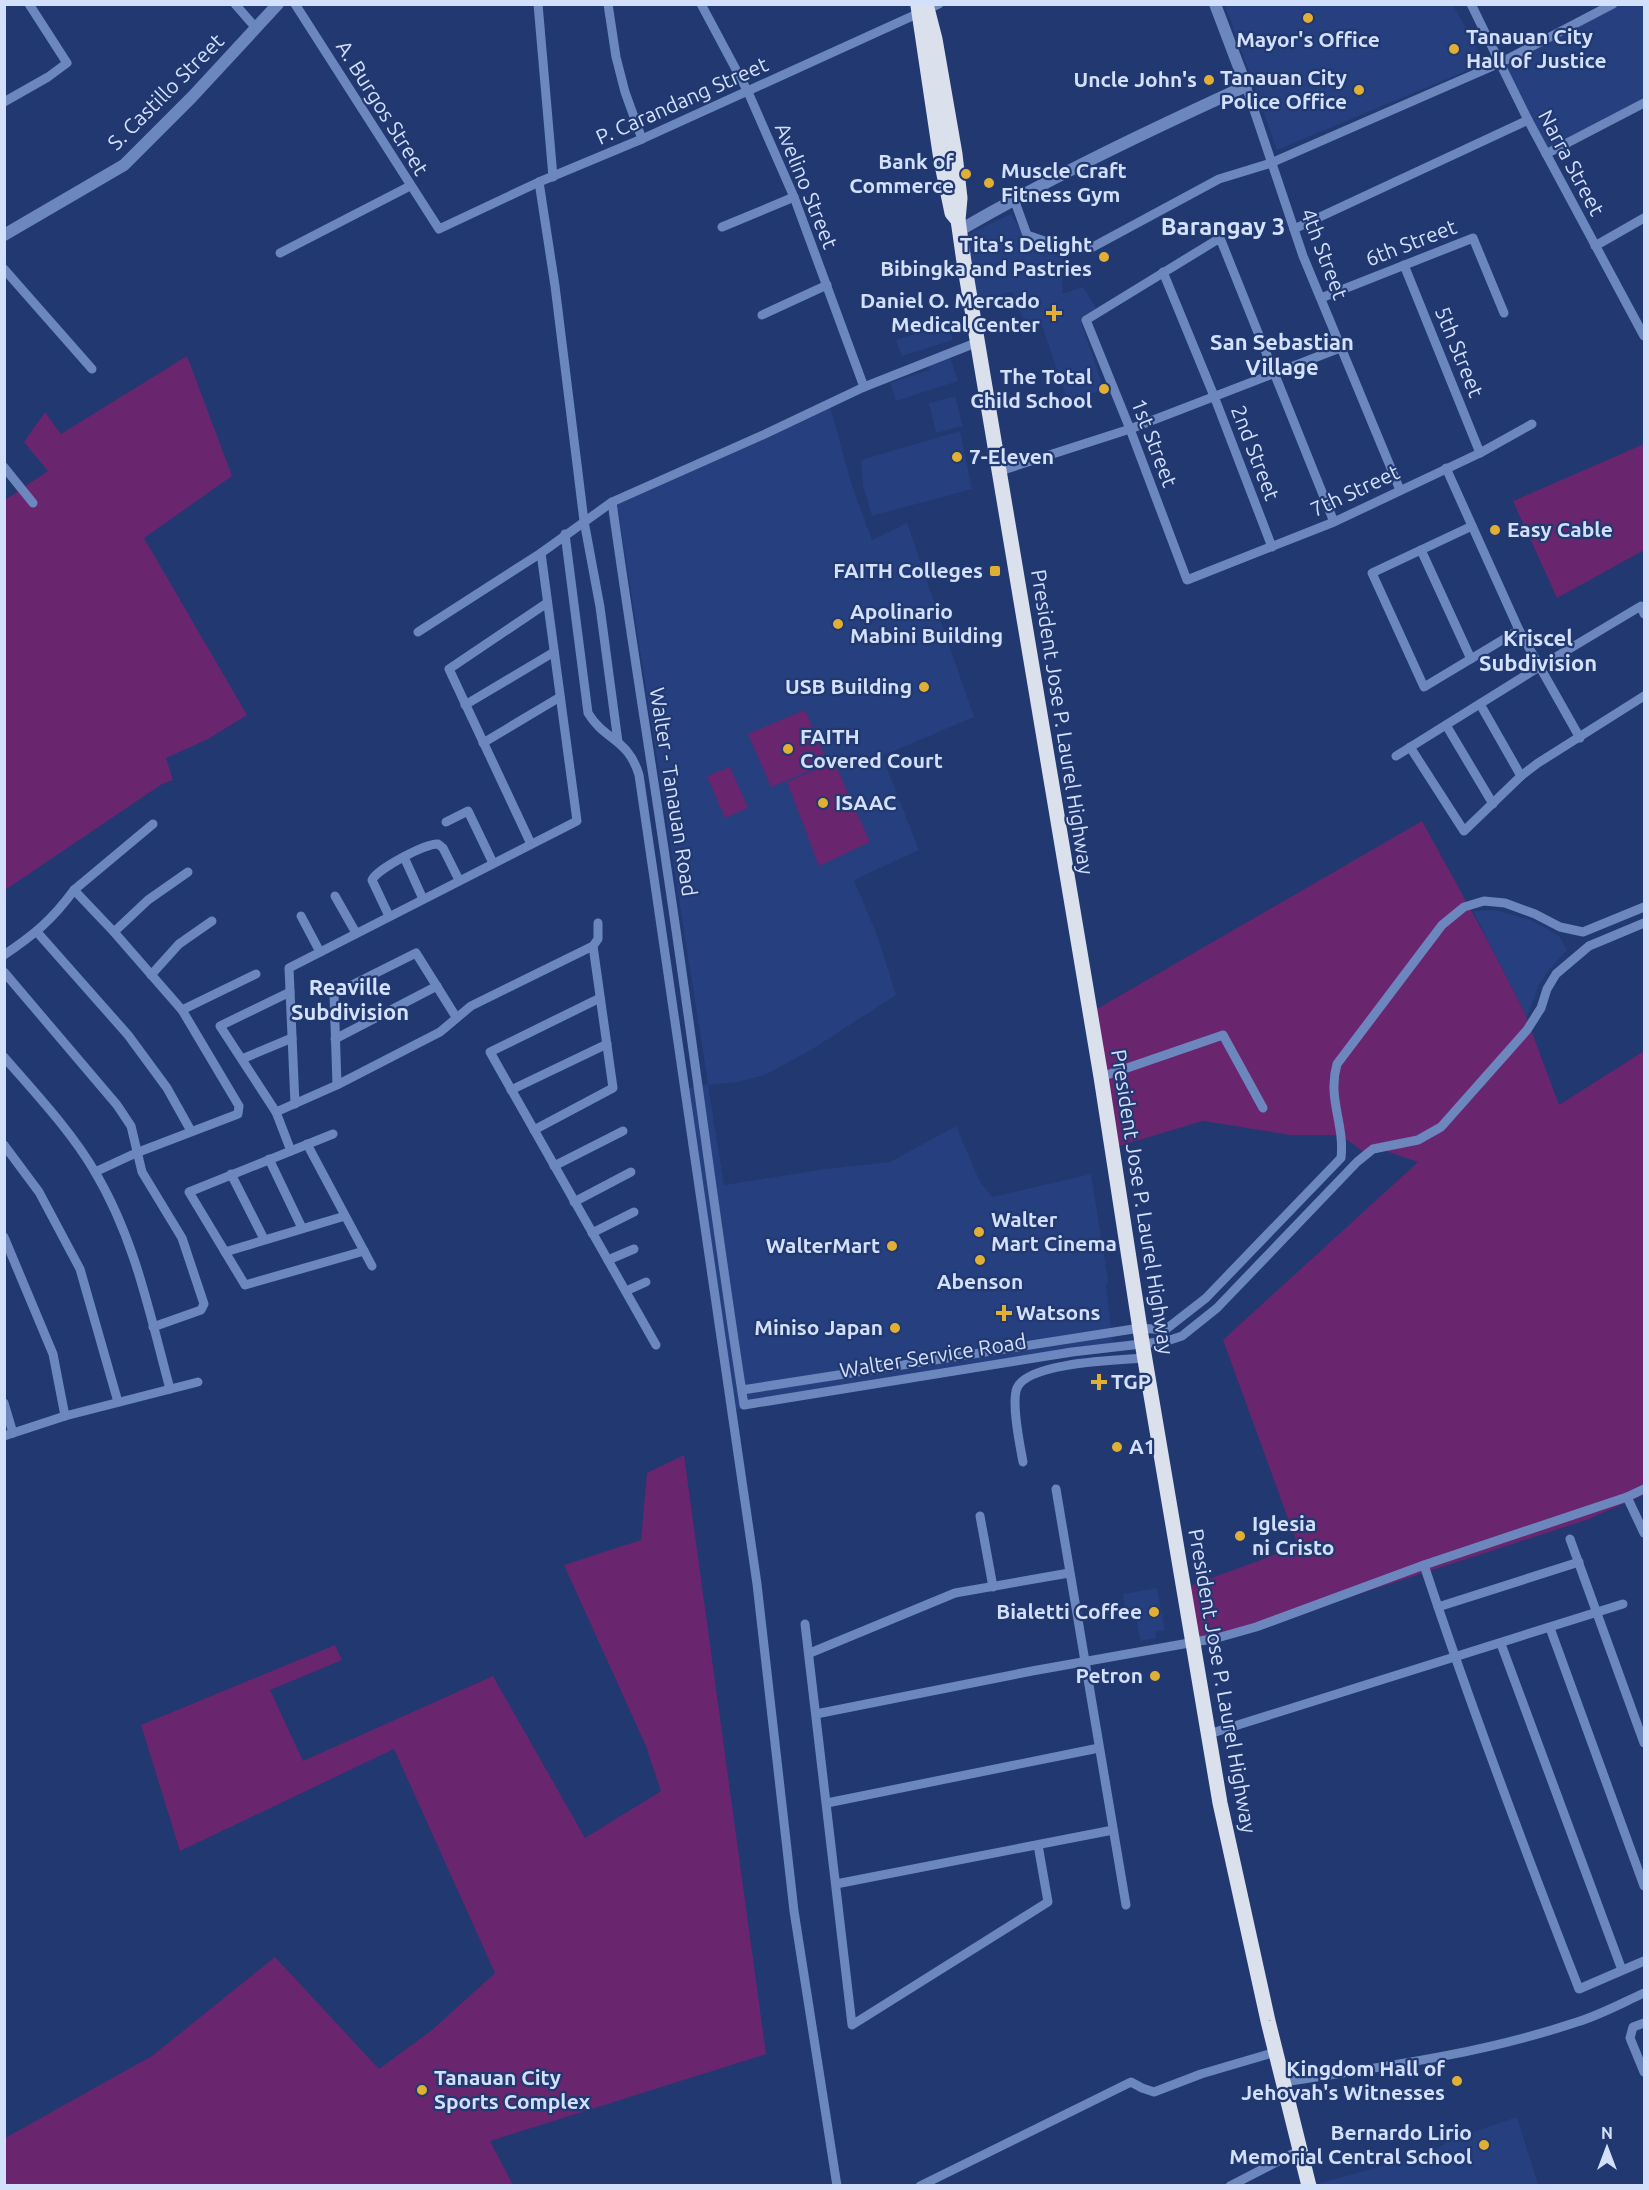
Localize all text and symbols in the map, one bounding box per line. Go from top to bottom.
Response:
marker: Mayor's Office [1301,11,1315,25]
place label: Tanauan City Hall of Justice [1466,24,1607,72]
place label: Mayor's Office [1236,27,1380,51]
street label: S. Castillo Street [102,28,228,154]
street label: A. Burgos Street [332,36,434,179]
marker: Tanauan City Hall of Justice [1447,42,1461,56]
street label: P. Carandang Street [592,51,771,149]
place label: Tanauan City Police Office [1220,65,1347,113]
place label: Uncle John's [1073,67,1197,91]
marker: Uncle John's [1202,73,1216,87]
marker: Tanauan City Police Office [1352,83,1366,97]
street label: Narra Street [1534,106,1610,219]
street label: Avelino Street [771,119,843,252]
place label: Bank of Commerce [849,149,954,197]
place label: Muscle Craft Fitness Gym [1001,158,1127,206]
marker: Bank of Commerce [959,167,973,181]
marker: Muscle Craft Fitness Gym [982,176,996,190]
street label: 4th Street [1297,205,1353,303]
district label: Barangay 3 [1161,213,1285,240]
street label: 6th Street [1362,214,1460,270]
place label: Tita's Delight Bibingka and Pastries [880,232,1092,280]
marker: Tita's Delight Bibingka and Pastries [1097,250,1111,264]
place label: Daniel O. Mercado Medical Center [860,288,1040,336]
street label: 5th Street [1431,303,1489,400]
marker: Daniel O. Mercado Medical Center [1045,304,1063,322]
district label: San Sebastian Village [1210,329,1354,379]
place label: The Total Child School [970,364,1092,412]
marker: The Total Child School [1097,382,1111,396]
street label: 1st Street [1127,395,1183,490]
street label: 2nd Street [1227,402,1285,503]
place label: 7-Eleven [969,444,1054,468]
marker: 7-Eleven [950,450,964,464]
street label: 7th Street [1306,459,1403,521]
place label: Easy Cable [1507,517,1613,541]
marker: Easy Cable [1488,523,1502,537]
place label: FAITH Colleges [833,558,983,582]
marker: FAITH Colleges [988,564,1002,578]
street label: President Jose P. Laurel Highway [1027,568,1099,876]
place label: Apolinario Mabini Building [850,599,1003,647]
marker: Apolinario Mabini Building [831,617,845,631]
district label: Kriscel Subdivision [1479,625,1597,675]
place label: USB Building [785,674,912,698]
marker: USB Building [917,680,931,694]
street label: Walter - Tanauan Road [646,686,702,898]
place label: FAITH Covered Court [800,724,943,772]
marker: FAITH Covered Court [781,742,795,756]
place label: ISAAC [835,790,897,814]
marker: ISAAC [816,796,830,810]
district label: Reaville Subdivision [291,974,409,1024]
street label: President Jose P. Laurel Highway [1107,1048,1179,1356]
place label: Walter Mart Cinema [991,1207,1117,1255]
marker: Walter Mart Cinema [972,1225,986,1239]
place label: WalterMart [766,1233,880,1257]
marker: WalterMart [885,1239,899,1253]
marker: Abenson [973,1253,987,1267]
place label: Abenson [937,1269,1023,1293]
place label: Watsons [1016,1300,1101,1324]
marker: Watsons [997,1306,1011,1320]
place label: Miniso Japan [754,1315,883,1339]
marker: Miniso Japan [888,1321,902,1335]
street label: Walter Service Road [838,1328,1028,1382]
place label: TGP [1111,1369,1151,1393]
marker: TGP [1092,1375,1106,1389]
place label: A1 [1129,1434,1156,1458]
marker: A1 [1110,1440,1124,1454]
place label: Iglesia ni Cristo [1252,1511,1334,1559]
street label: President Jose P. Laurel Highway [1184,1527,1262,1835]
marker: Iglesia ni Cristo [1233,1529,1247,1543]
place label: Bialetti Coffee [996,1599,1142,1623]
marker: Bialetti Coffee [1147,1605,1161,1619]
place label: Petron [1076,1663,1143,1687]
marker: Petron [1148,1669,1162,1683]
place label: Kingdom Hall of Jehovah's Witnesses [1241,2056,1445,2104]
place label: Tanauan City Sports Complex [434,2065,591,2113]
marker: Kingdom Hall of Jehovah's Witnesses [1450,2074,1464,2088]
marker: Tanauan City Sports Complex [415,2083,429,2097]
north arrow [1577,2118,1637,2178]
place label: Bernardo Lirio Memorial Central School [1229,2120,1472,2168]
text: N [1601,2124,1613,2142]
marker: Bernardo Lirio Memorial Central School [1477,2138,1491,2152]

